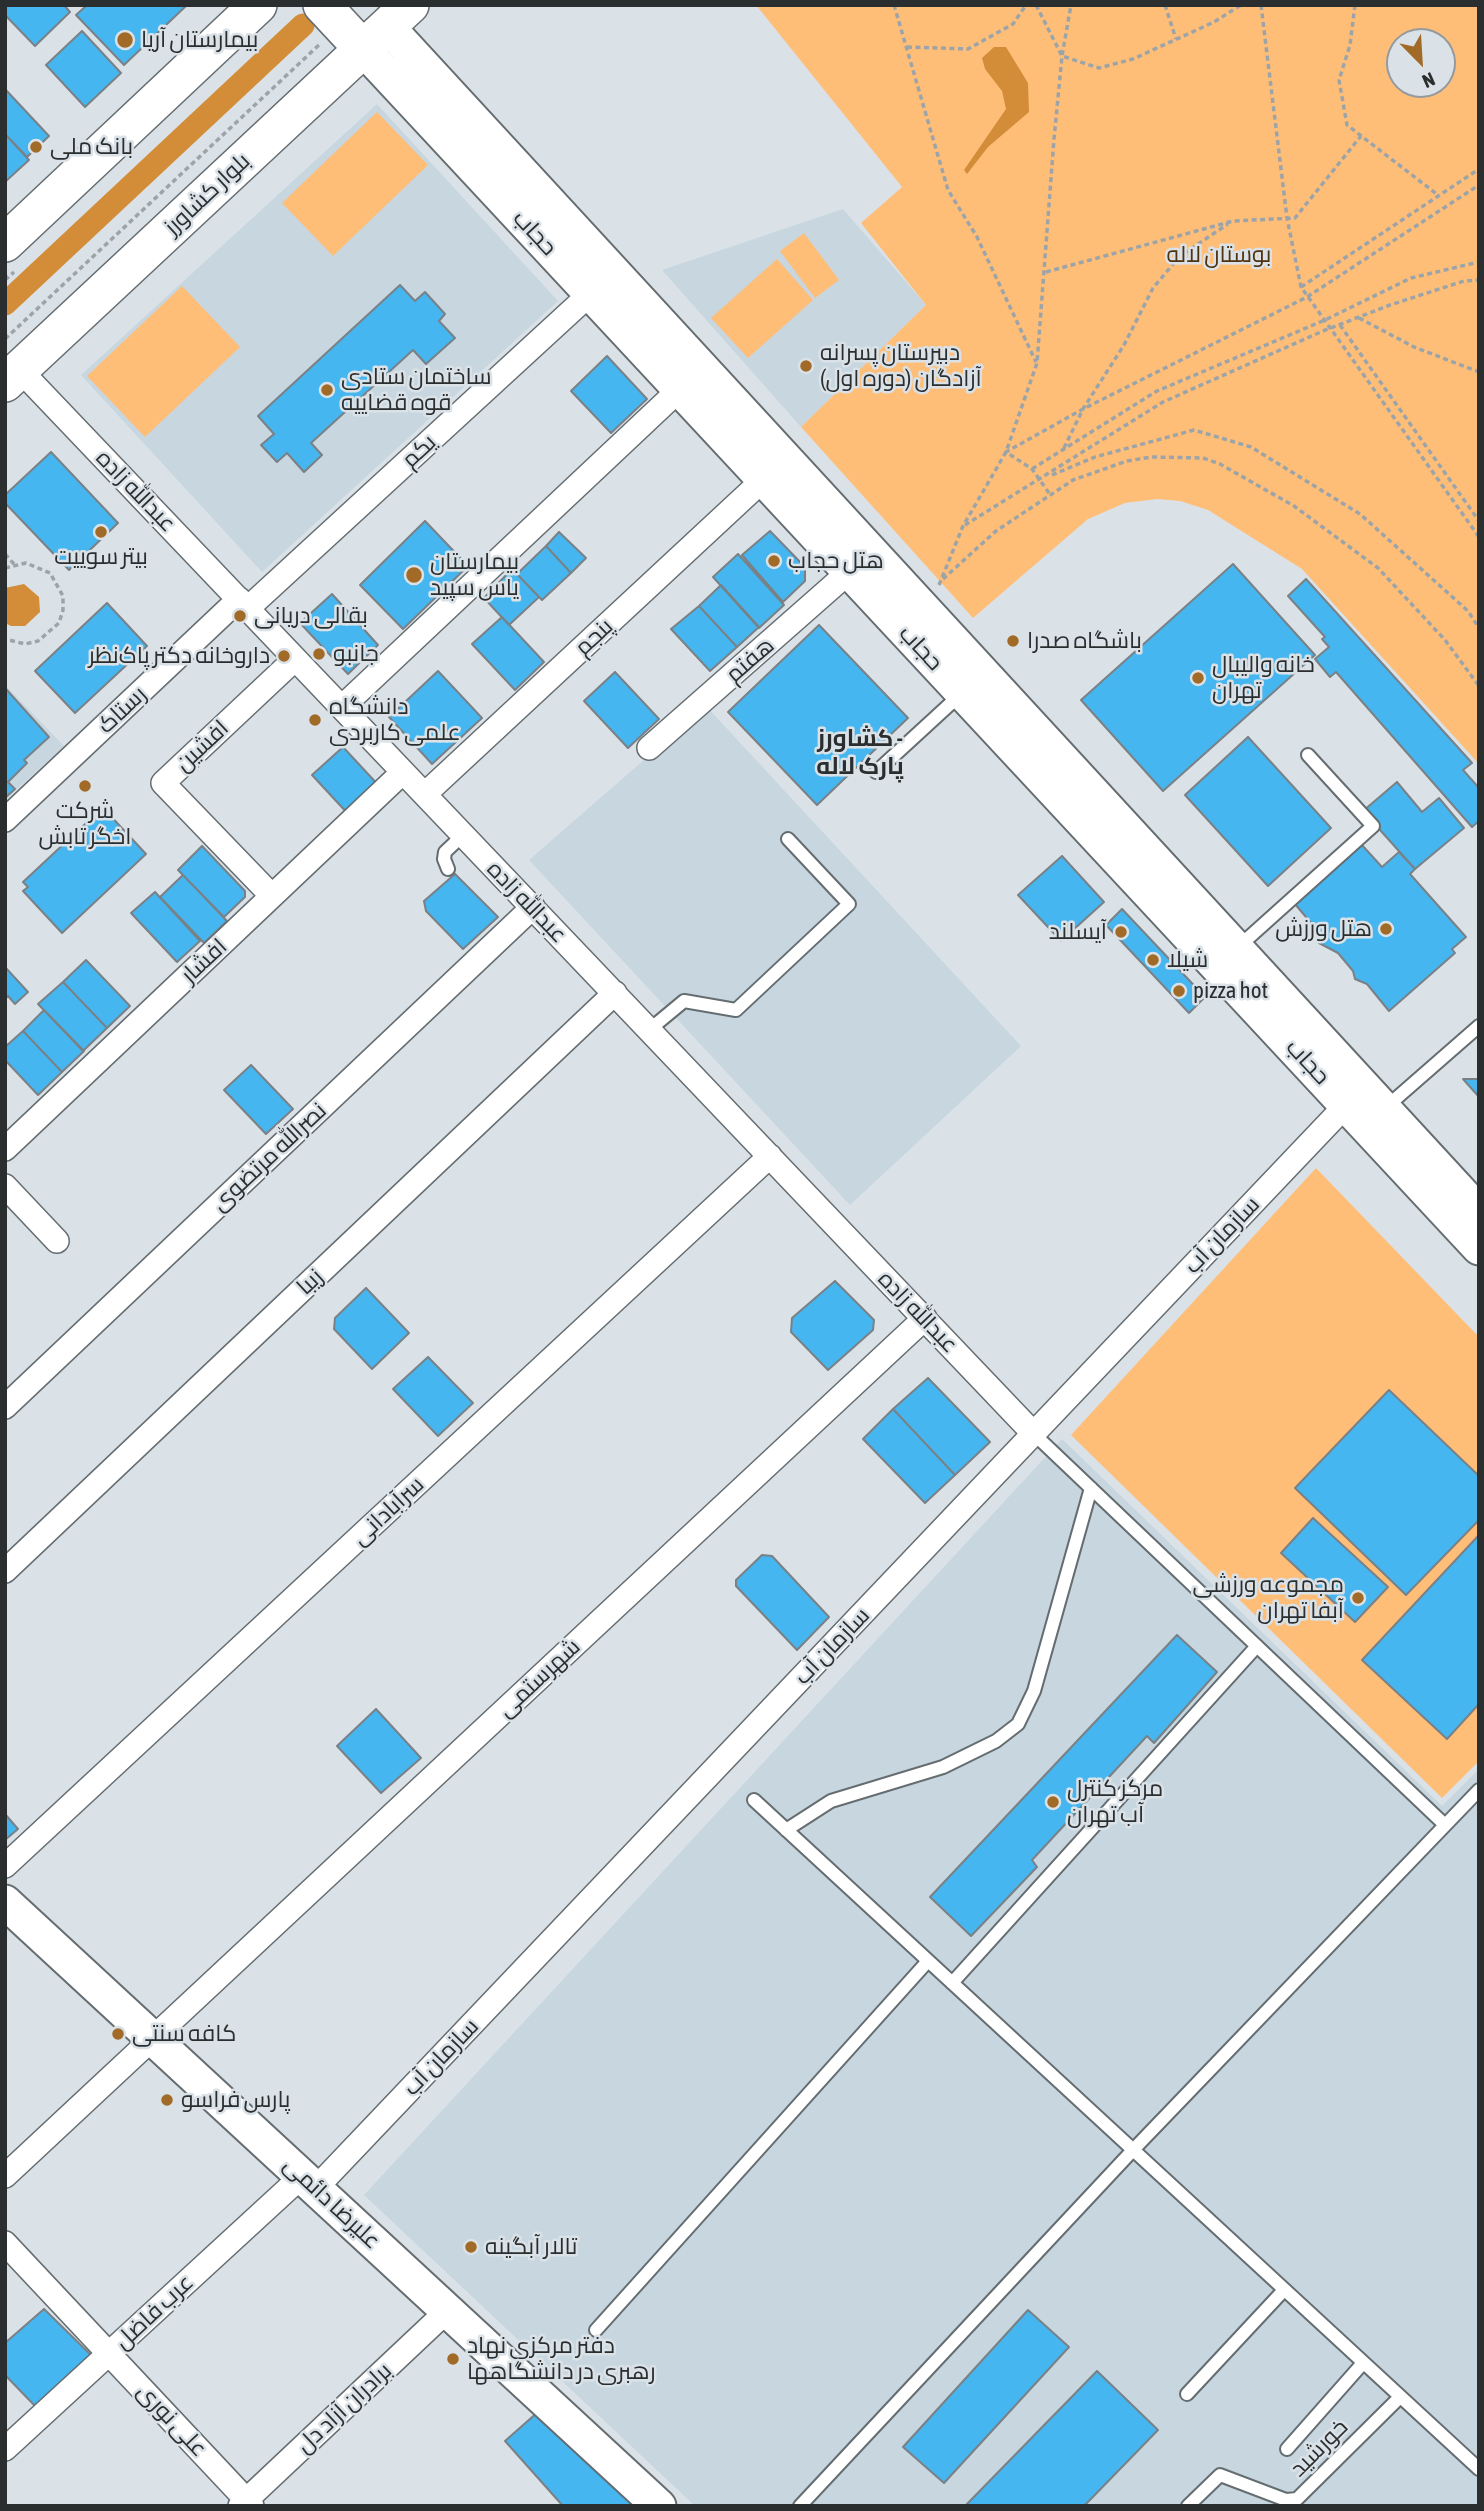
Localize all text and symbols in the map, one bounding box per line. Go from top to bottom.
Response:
place label: بیمارستان آریا [141,26,258,54]
north arrow [1386,28,1456,98]
marker: بیمارستان آریا [115,30,135,50]
text: N [1419,68,1438,93]
place label: بانک ملی [50,133,133,161]
marker: بانک ملی [28,139,44,155]
street label: بلوار کشاورز [158,147,256,241]
street label: حجاب [507,205,563,261]
park label: بوستان لاله [1167,241,1271,269]
place label: دبيرستان پسرانه آزادگان (دوره اول) [820,339,982,393]
marker: دبيرستان پسرانه آزادگان (دوره اول) [798,358,814,374]
place label: ساختمان ستادی قوه قضاییه [341,363,491,417]
marker: ساختمان ستادی قوه قضاییه [319,382,335,398]
street label: یکم [396,428,442,474]
street label: عبدالله زاده [90,444,182,538]
marker: بیتر سوییت [93,524,109,540]
place label: بیتر سوییت [54,543,148,571]
place label: هتل حجاب [788,547,884,575]
place label: بیمارستان یاس سپید [430,548,519,602]
marker: هتل حجاب [766,553,782,569]
marker: بیمارستان یاس سپید [404,565,424,585]
place label: بقالی دریانی [254,602,368,630]
marker: بقالی دریانی [232,608,248,624]
street label: پنجم [569,613,619,661]
street label: حجاب [893,620,949,676]
place label: باشگاه صدرا [1027,627,1142,655]
street label: هفتم [720,632,780,688]
marker: باشگاه صدرا [1005,633,1021,649]
place label: جانبو [333,640,379,668]
place label: داروخانه دکتر پاک‌نظر [88,642,270,670]
marker: جانبو [311,646,327,662]
marker: داروخانه دکتر پاک‌نظر [276,648,292,664]
place label: خانه والیبال تهران [1212,651,1315,705]
marker: خانه والیبال تهران [1190,670,1206,686]
street label: رستاک [92,681,152,739]
place label: دانشگاه علمی کاربردی [329,693,461,747]
marker: دانشگاه علمی کاربردی [307,712,323,728]
street label: افشین [170,715,234,777]
district label: کشاورز - پارک لاله [816,724,904,780]
marker: شرکت اخگر تابش [77,778,93,794]
place label: شرکت اخگر تابش [38,797,132,851]
street label: عبدالله زاده [481,855,573,949]
place label: هتل ورزش [1275,915,1372,943]
place label: آیسلند [1049,918,1107,946]
marker: هتل ورزش [1378,921,1394,937]
marker: آیسلند [1113,924,1129,940]
street label: افشار [175,933,233,989]
place label: شیلا [1167,946,1208,974]
marker: شیلا [1145,952,1161,968]
place label: pizza hot [1193,977,1268,1005]
marker: pizza hot [1171,983,1187,999]
street label: حجاب [1280,1034,1336,1090]
street label: نصرالله مرتضوی [206,1097,332,1217]
street label: سازمان آب [1179,1191,1265,1279]
street label: زیبا [291,1263,329,1301]
street label: عبدالله زاده [872,1265,964,1359]
street label: سرآبادانی [346,1471,430,1551]
place label: مجموعه ورزشی آبفا تهران [1192,1571,1344,1625]
marker: مجموعه ورزشی آبفا تهران [1350,1590,1366,1606]
street label: سازمان آب [789,1602,875,1690]
street label: شهرستمی [492,1633,586,1723]
place label: مرکز کنترل آب تهران [1067,1775,1163,1829]
marker: مرکز کنترل آب تهران [1045,1794,1061,1810]
street label: سازمان آب [398,2013,484,2101]
place label: کافه سنتی [132,2020,236,2048]
marker: کافه سنتی [110,2026,126,2042]
place label: پارس فراسو [181,2086,290,2114]
marker: پارس فراسو [159,2092,175,2108]
street label: علیرضا دائمی [278,2151,386,2255]
place label: تالار آبگینه [485,2233,577,2261]
marker: تالار آبگینه [463,2239,479,2255]
street label: عرب فاضل [109,2269,199,2355]
place label: دفتر مرکزی نهاد رهبری در دانشگاهها [467,2332,656,2386]
marker: دفتر مرکزی نهاد رهبری در دانشگاهها [445,2351,461,2367]
street label: برادران آزاد دل [291,2357,397,2459]
street label: علی نوری [131,2378,213,2462]
street label: خورشید [1284,2413,1354,2483]

